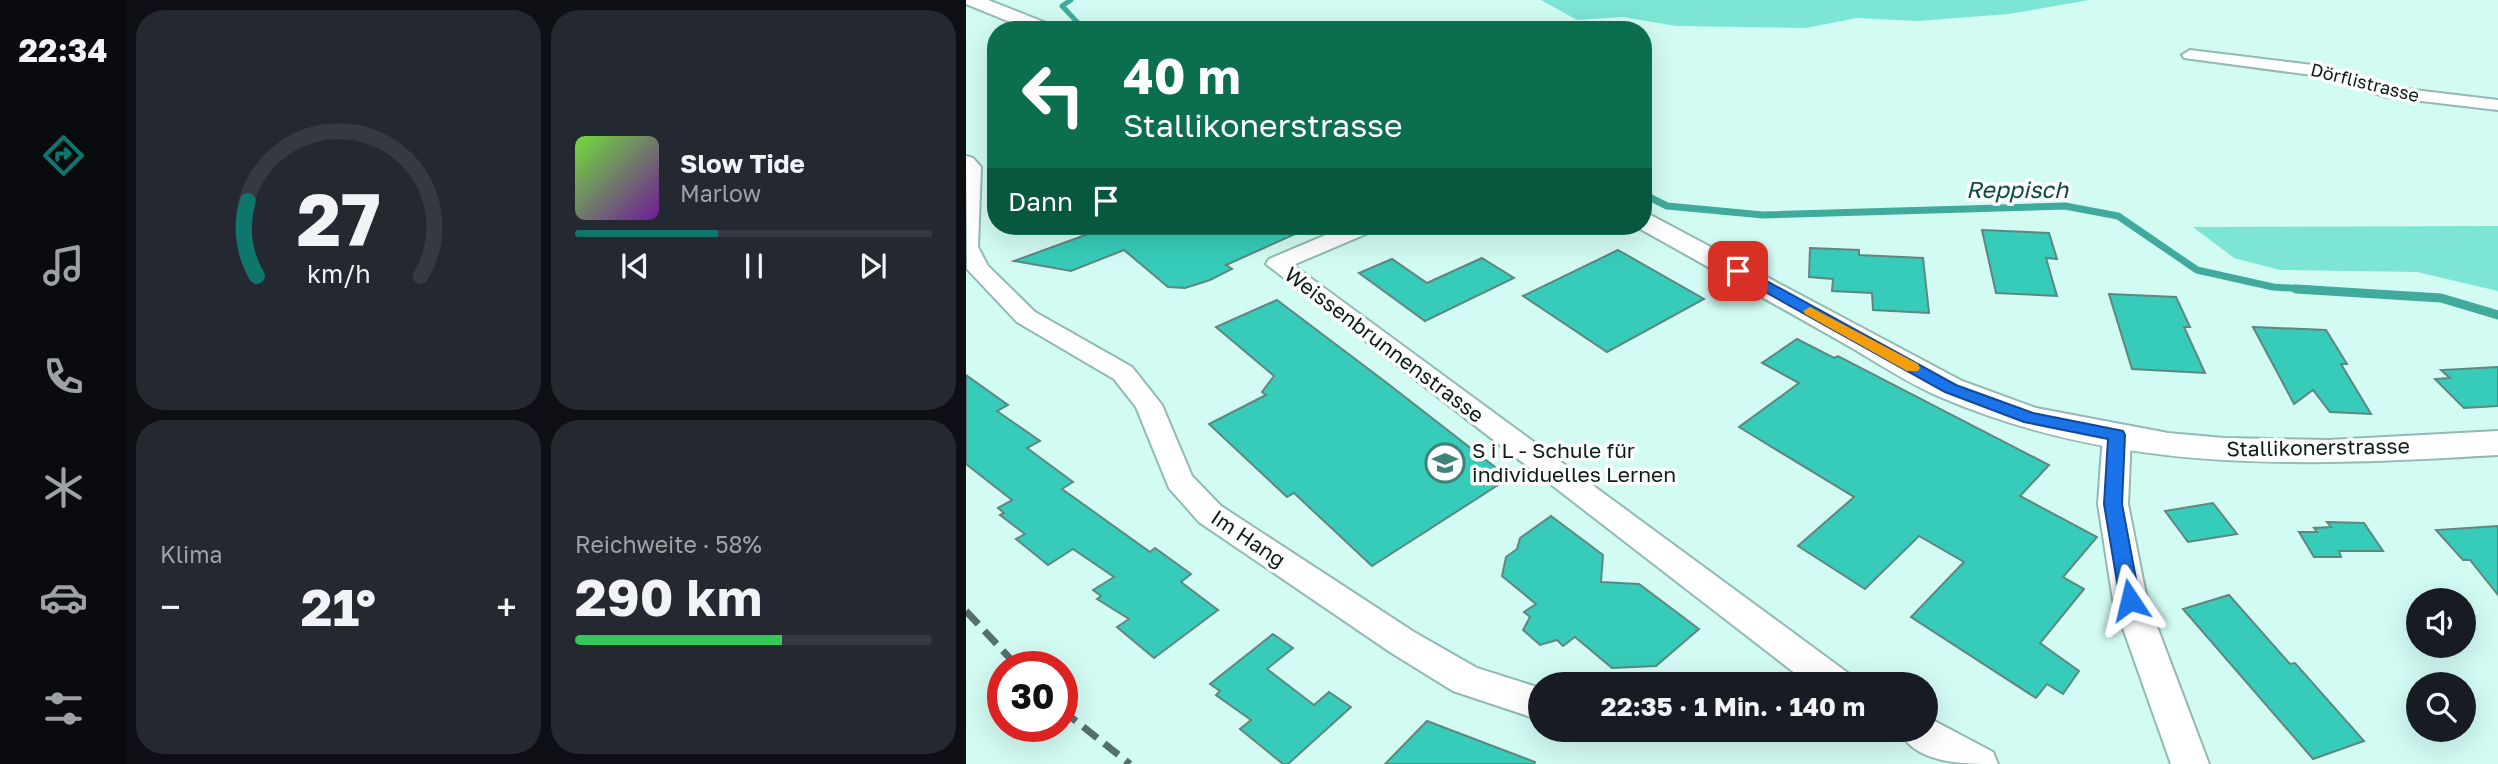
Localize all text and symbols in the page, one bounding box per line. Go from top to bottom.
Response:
text: 22:34 [19,31,107,69]
text: 40 m [1123,46,1241,105]
icon: left [1008,49,1099,140]
street label: Dörflistrasse [2309,58,2422,106]
text: Stallikonerstrasse [1123,106,1403,144]
icon: directions [39,131,88,180]
text: Slow Tide [680,148,805,179]
water label: Reppisch [1966,175,2069,203]
text: 27 [296,176,381,263]
text: Marlow [680,179,761,207]
icon: arrive [1087,182,1125,220]
text: Dann [1008,186,1073,217]
icon: music [39,241,88,290]
pin [1708,241,1768,301]
icon: previous [616,247,654,285]
icon: pause [735,247,773,285]
icon: next [854,247,892,285]
icon: arrive [1719,252,1757,290]
text: km/h [307,258,370,289]
street label: Weissenbrunnenstrasse [1280,261,1489,428]
icon: phone [39,352,88,401]
street label: Stallikonerstrasse [2226,432,2410,462]
place label: S i L - Schule für individuelles Lernen [1472,437,1676,487]
school or university icon: S i L - Schule für individuelles Lernen [1424,442,1466,484]
icon: climate [39,463,88,512]
street label: Im Hang [1206,504,1291,572]
text: Reichweite · 58% [575,530,762,558]
text: Klima [160,540,223,568]
position arrow [2093,563,2167,637]
text: 290 km [575,565,762,627]
icon: car [39,573,88,622]
text: 21° [301,575,376,637]
text: − [160,584,181,629]
text: + [496,584,517,629]
map controls [2406,588,2476,742]
button: sound [2406,588,2476,658]
speed limit sign: 30 [987,651,1078,742]
button: search [2406,672,2476,742]
icon: filters [39,684,88,733]
text: 22:35 · 1 Min. · 140 m [1601,691,1865,722]

